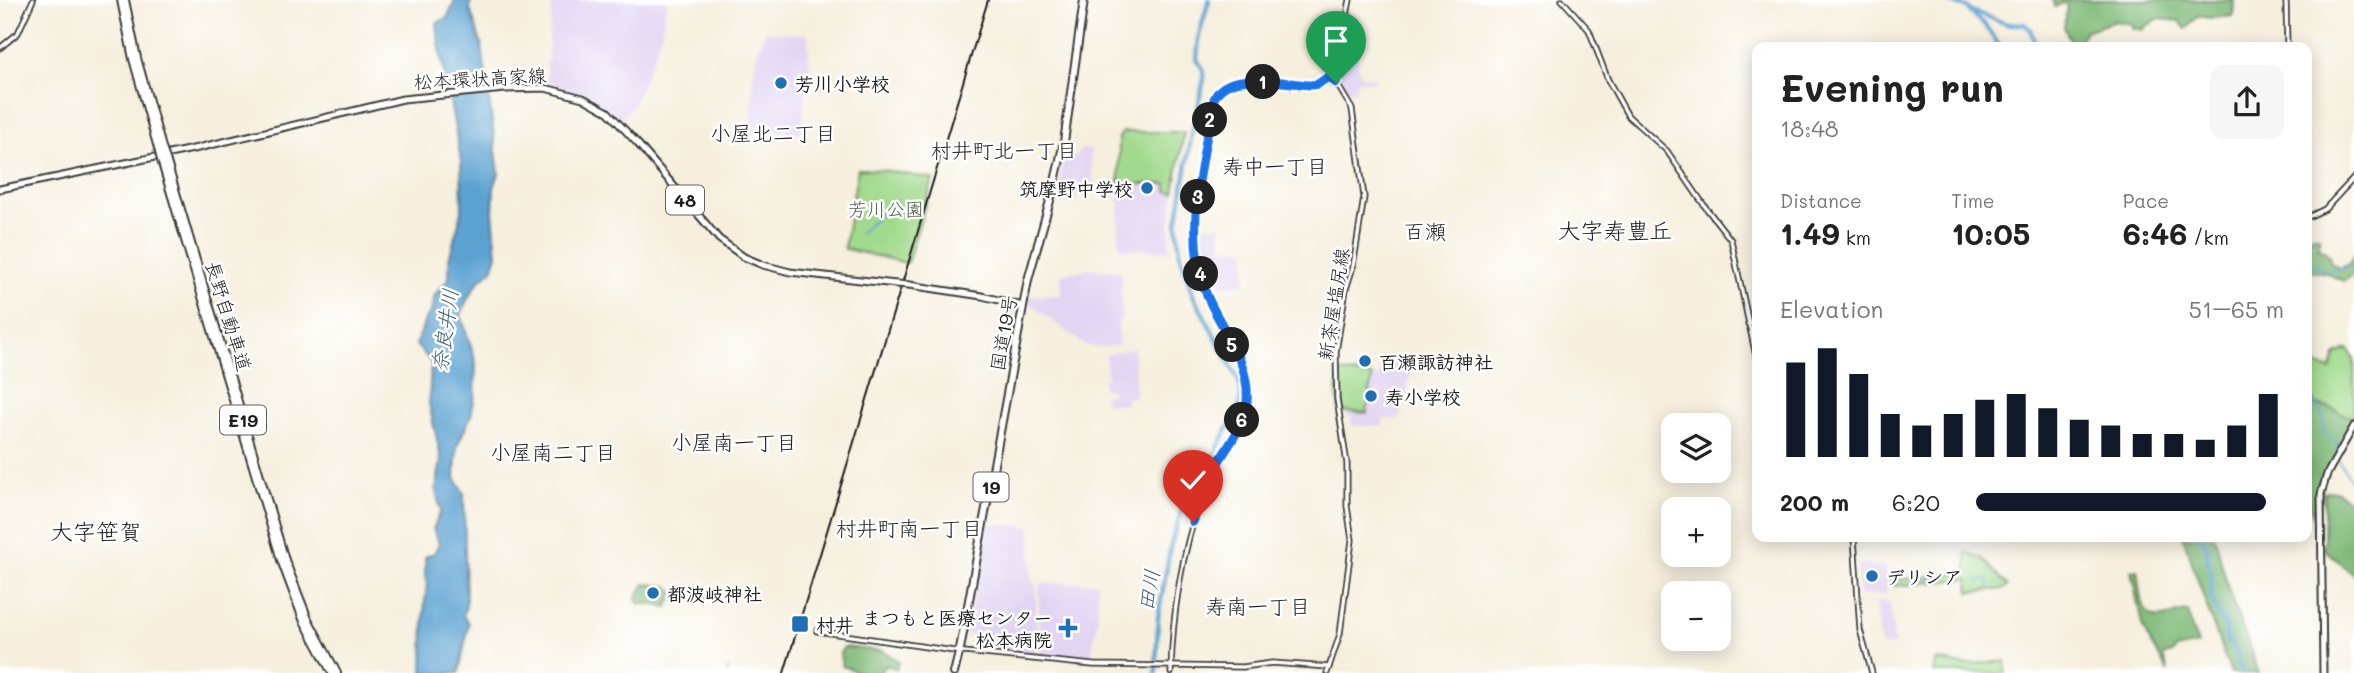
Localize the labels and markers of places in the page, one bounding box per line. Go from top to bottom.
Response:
pin [1306,11,1366,83]
pin: 1 [1246,64,1280,100]
place label: 芳川小学校 [795,71,890,96]
marker: 芳川小学校 [773,75,789,91]
pin: 2 [1192,102,1228,138]
place label: 筑摩野中学校 [1019,176,1133,201]
marker: 筑摩野中学校 [1139,180,1155,196]
pin: 3 [1180,180,1216,214]
pin: 4 [1184,256,1218,292]
pin: 5 [1214,328,1250,362]
place label: 百瀬諏訪神社 [1379,349,1493,374]
marker: 百瀬諏訪神社 [1357,353,1373,369]
place label: 寿小学校 [1385,384,1461,409]
marker: 寿小学校 [1363,388,1379,404]
pin: 6 [1224,402,1260,438]
pin [1163,450,1223,522]
place label: デリシア [1886,564,1962,589]
marker: デリシア [1864,568,1880,584]
place label: 都波岐神社 [667,581,762,606]
marker: 都波岐神社 [645,585,661,601]
place label: まつもと医療センター 松本病院 [862,605,1052,652]
place label: 村井 [816,612,854,637]
marker: 村井 [790,614,810,634]
marker: まつもと医療センター 松本病院 [1058,618,1078,638]

